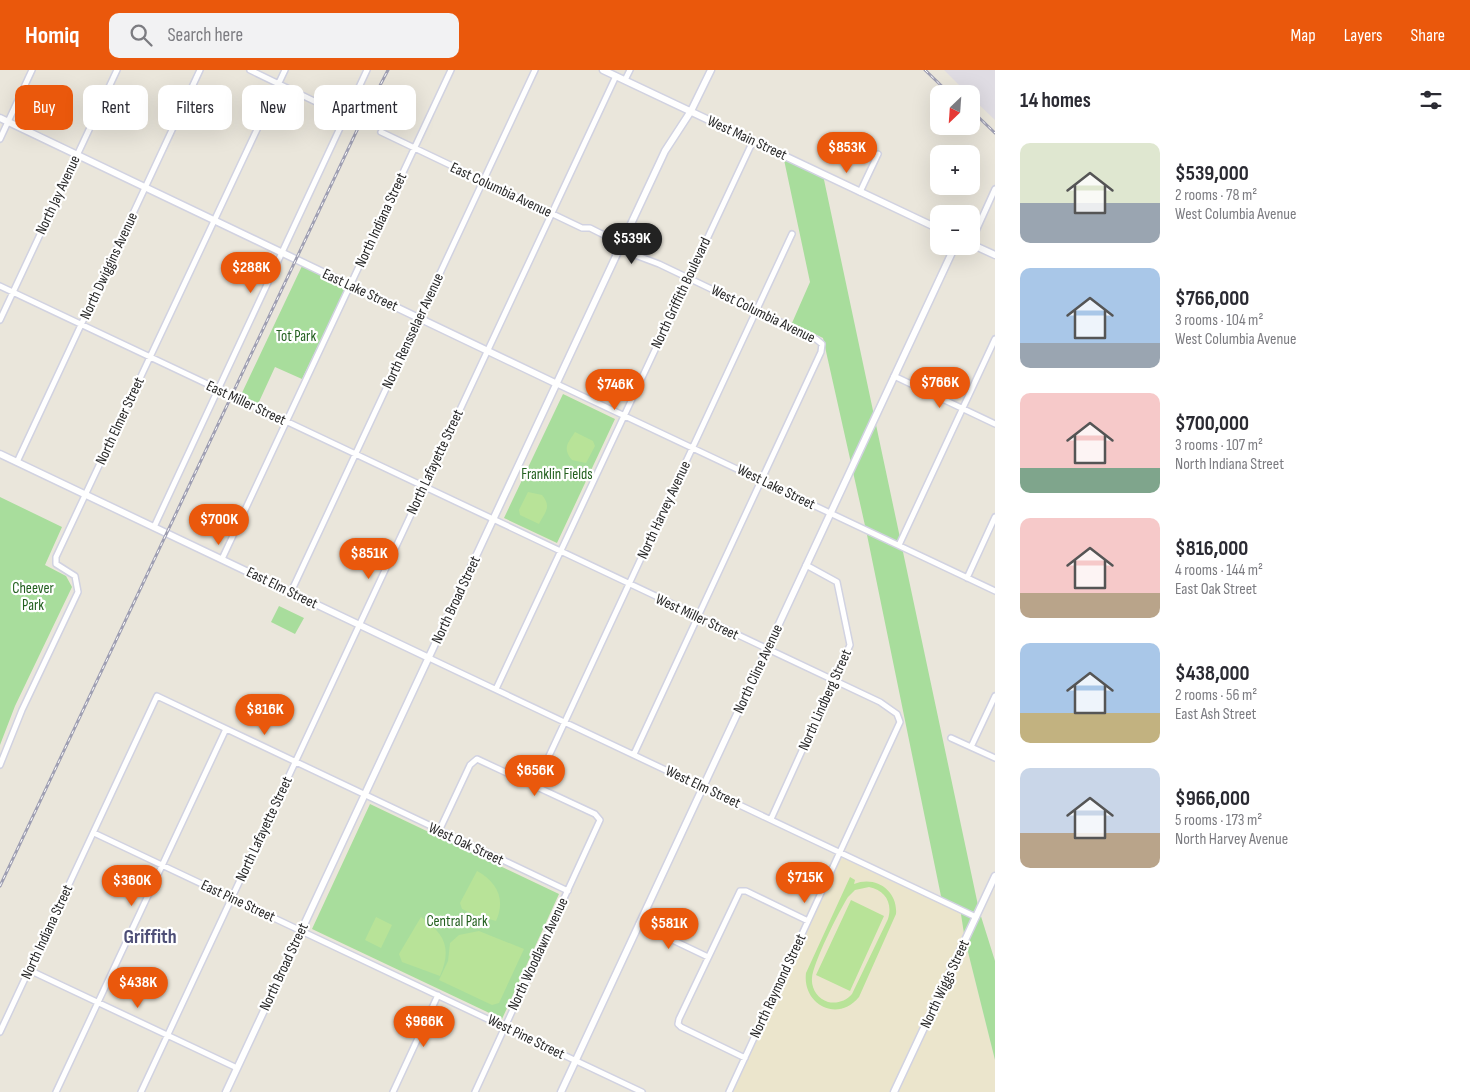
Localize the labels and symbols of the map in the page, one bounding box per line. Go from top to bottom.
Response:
north arrow [930,85,980,135]
street label: West Main Street [704,111,790,165]
pin: $853K [812,132,882,174]
street label: North Jay Avenue [31,152,85,238]
street label: East Columbia Avenue [447,158,555,222]
street label: North Indiana Street [351,169,411,270]
street label: North Dwiggins Avenue [76,209,142,323]
pin: $539K [597,222,667,265]
street label: North Griffith Boulevard [647,234,715,352]
pin: $288K [216,252,286,294]
street label: East Lake Street [319,264,401,316]
street label: North Rensselaer Avenue [378,270,448,392]
street label: West Columbia Avenue [708,281,818,347]
park label: Tot Park [276,327,316,346]
pin: $766K [905,366,975,409]
pin: $746K [580,368,650,411]
street label: North Elmer Street [91,374,149,468]
street label: East Miller Street [203,376,289,430]
street label: North Lafayette Street [402,406,468,518]
street label: North Harvey Avenue [633,458,695,562]
street label: West Lake Street [734,460,819,514]
park label: Franklin Fields [521,465,593,484]
pin: $700K [184,504,254,546]
pin: $851K [334,538,404,580]
street label: North Broad Street [427,553,485,647]
street label: East Elm Street [243,563,321,614]
park label: Cheever Park [12,579,55,615]
street label: West Miller Street [652,589,742,645]
street label: North Cline Avenue [729,621,787,717]
street label: North Lindberg Street [794,646,856,754]
pin: $816K [230,694,300,736]
pin: $656K [500,754,570,797]
street label: West Elm Street [662,761,744,813]
street label: North Lafayette Street [231,773,297,885]
street label: West Oak Street [425,818,507,870]
pin: $715K [770,862,840,904]
pin: $360K [97,864,167,907]
street label: East Pine Street [198,876,279,927]
street label: North Indiana Street [17,881,77,982]
street label: North Woodlawn Avenue [504,895,572,1013]
pin: $581K [634,908,704,950]
park label: Central Park [426,912,488,931]
street label: North Broad Street [255,920,313,1014]
district label: Griffith [123,925,177,949]
street label: North Raymond Street [746,931,811,1041]
street label: North Wiggs Street [916,936,974,1031]
pin: $438K [103,966,173,1009]
pin: $966K [389,1006,459,1048]
street label: West Pine Street [484,1010,568,1064]

